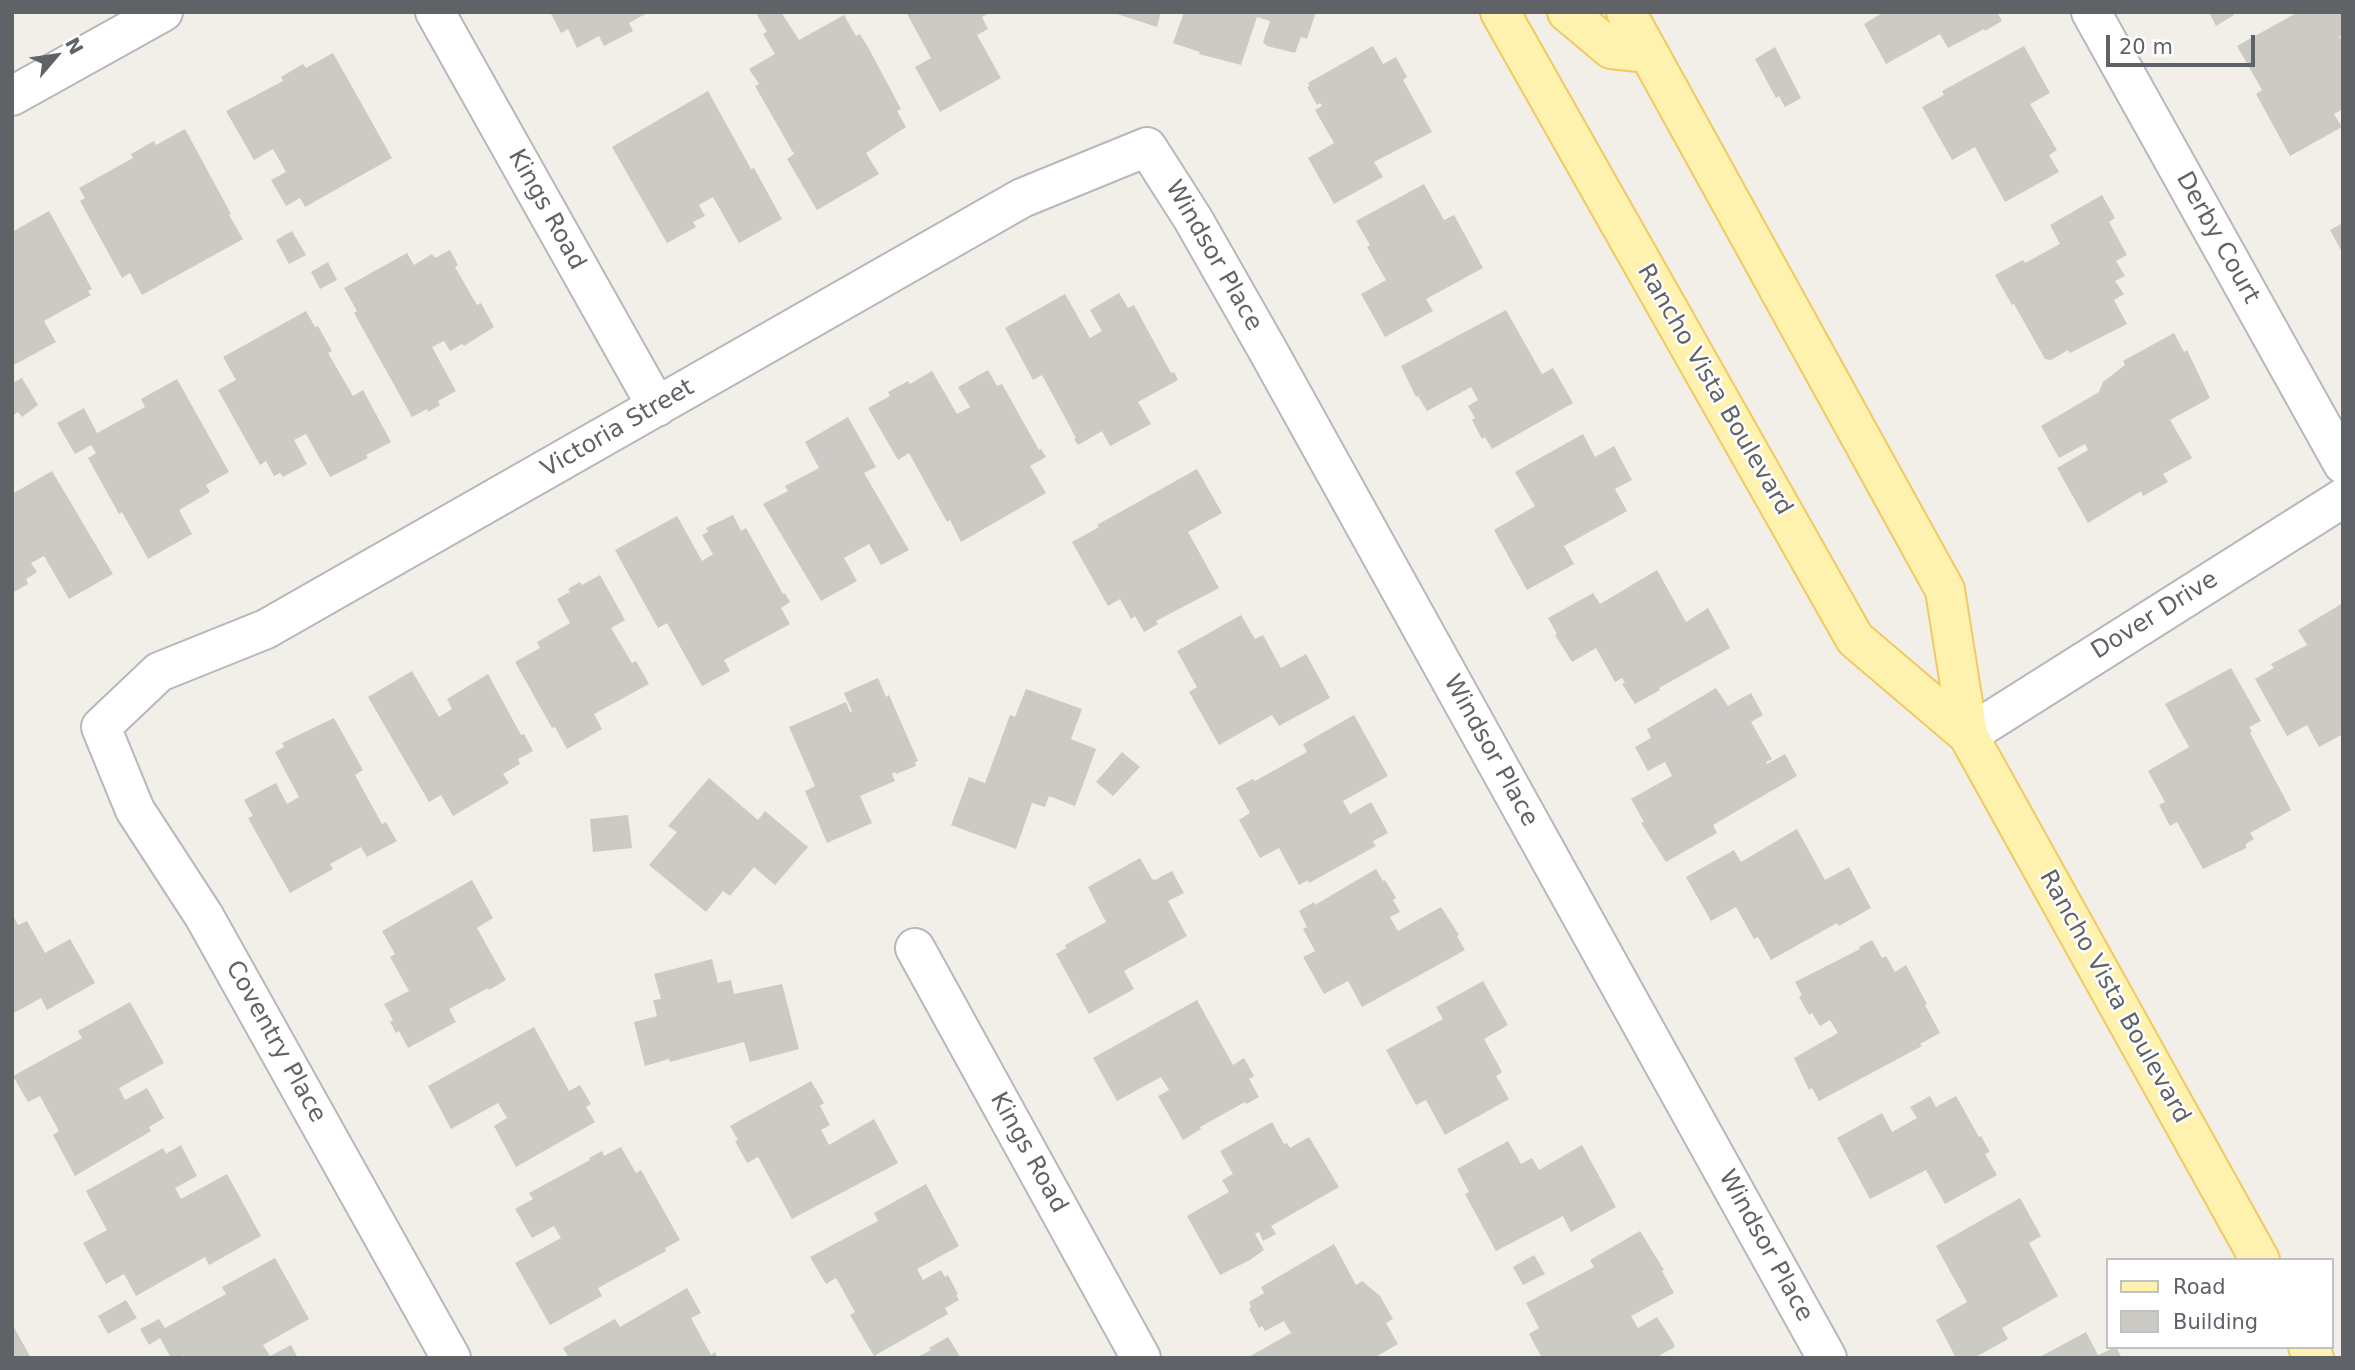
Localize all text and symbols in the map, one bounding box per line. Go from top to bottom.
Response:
north arrow [21,21,91,91]
scale bar [2110,21,2259,65]
text: N [61,34,88,58]
text: 20 m [2119,35,2173,59]
street label: Kings Road [501,145,591,275]
street label: Derby Court [2169,167,2265,309]
street label: Windsor Place [1158,176,1268,336]
street label: Rancho Vista Boulevard [1630,259,1798,521]
street label: Victoria Street [536,374,700,484]
street label: Dover Drive [2086,566,2224,666]
street label: Windsor Place [1436,670,1544,832]
street label: Rancho Vista Boulevard [2032,865,2196,1129]
street label: Coventry Place [219,956,331,1128]
street label: Kings Road [983,1088,1073,1218]
street label: Windsor Place [1711,1165,1819,1327]
legend [2106,1258,2334,1349]
text: Road [2173,1275,2226,1299]
text: Building [2173,1310,2258,1334]

